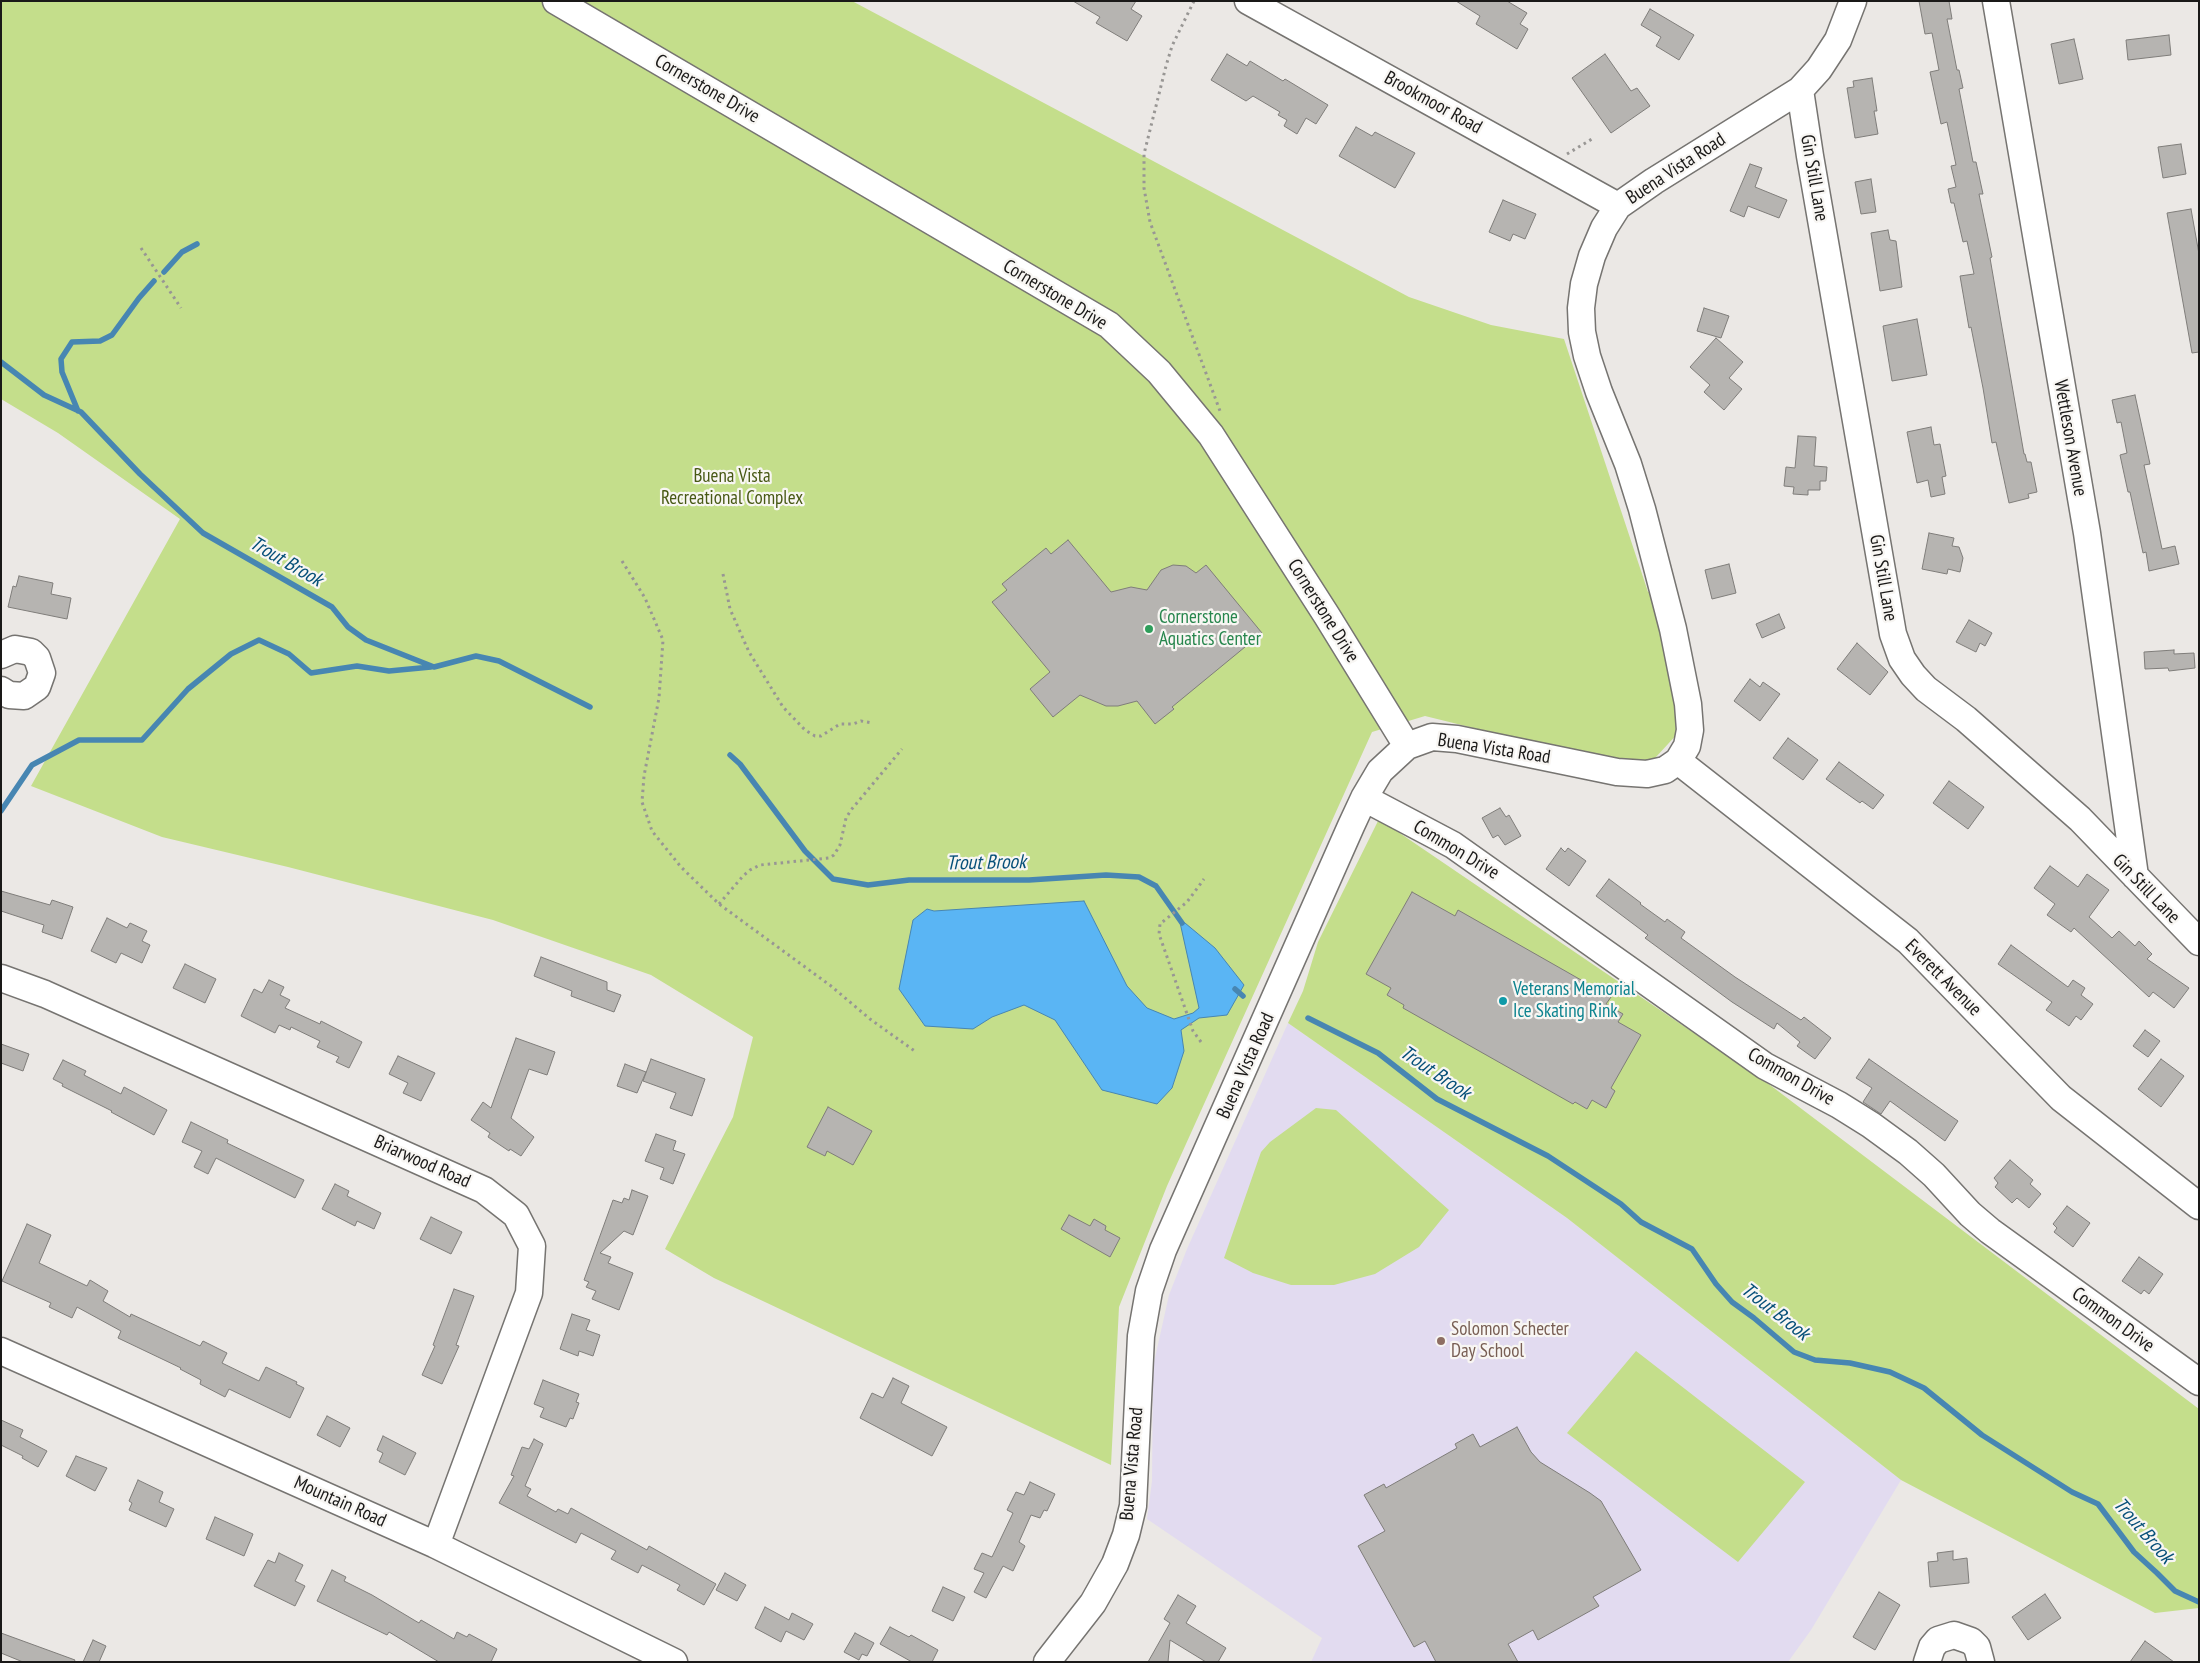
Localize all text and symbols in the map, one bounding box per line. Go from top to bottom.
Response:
street label: Cornerstone Drive [650,50,764,128]
street label: Brookmoor Road [1380,67,1486,139]
street label: Buena Vista Road [1622,128,1730,210]
street label: Gin Still Lane [1795,133,1833,223]
street label: Cornerstone Drive [999,255,1111,335]
street label: Wettleson Avenue [2049,378,2091,498]
park label: Buena Vista Recreational Complex [661,466,803,510]
water label: Trout Brook [245,532,327,592]
street label: Gin Still Lane [1864,533,1902,623]
street label: Cornerstone Drive [1282,555,1364,667]
place label: Cornerstone Aquatics Center [1159,607,1261,651]
marker: Cornerstone Aquatics Center [1143,623,1155,635]
street label: Buena Vista Road [1436,729,1552,769]
street label: Common Drive [1409,815,1503,885]
water label: Trout Brook [946,850,1026,876]
street label: Gin Still Lane [2107,850,2185,928]
street label: Everett Avenue [1900,935,1986,1021]
place label: Veterans Memorial Ice Skating Rink [1513,979,1635,1023]
marker: Veterans Memorial Ice Skating Rink [1497,995,1509,1007]
street label: Buena Vista Road [1212,1009,1280,1123]
water label: Trout Brook [1395,1041,1475,1105]
street label: Common Drive [1744,1043,1838,1111]
street label: Briarwood Road [370,1131,474,1193]
water label: Trout Brook [1736,1278,1814,1346]
street label: Common Drive [2067,1283,2159,1357]
place label: Solomon Schecter Day School [1451,1319,1569,1363]
marker: Solomon Schecter Day School [1435,1335,1447,1347]
street label: Buena Vista Road [1116,1406,1148,1522]
street label: Mountain Road [290,1472,390,1532]
water label: Trout Brook [2108,1493,2178,1569]

